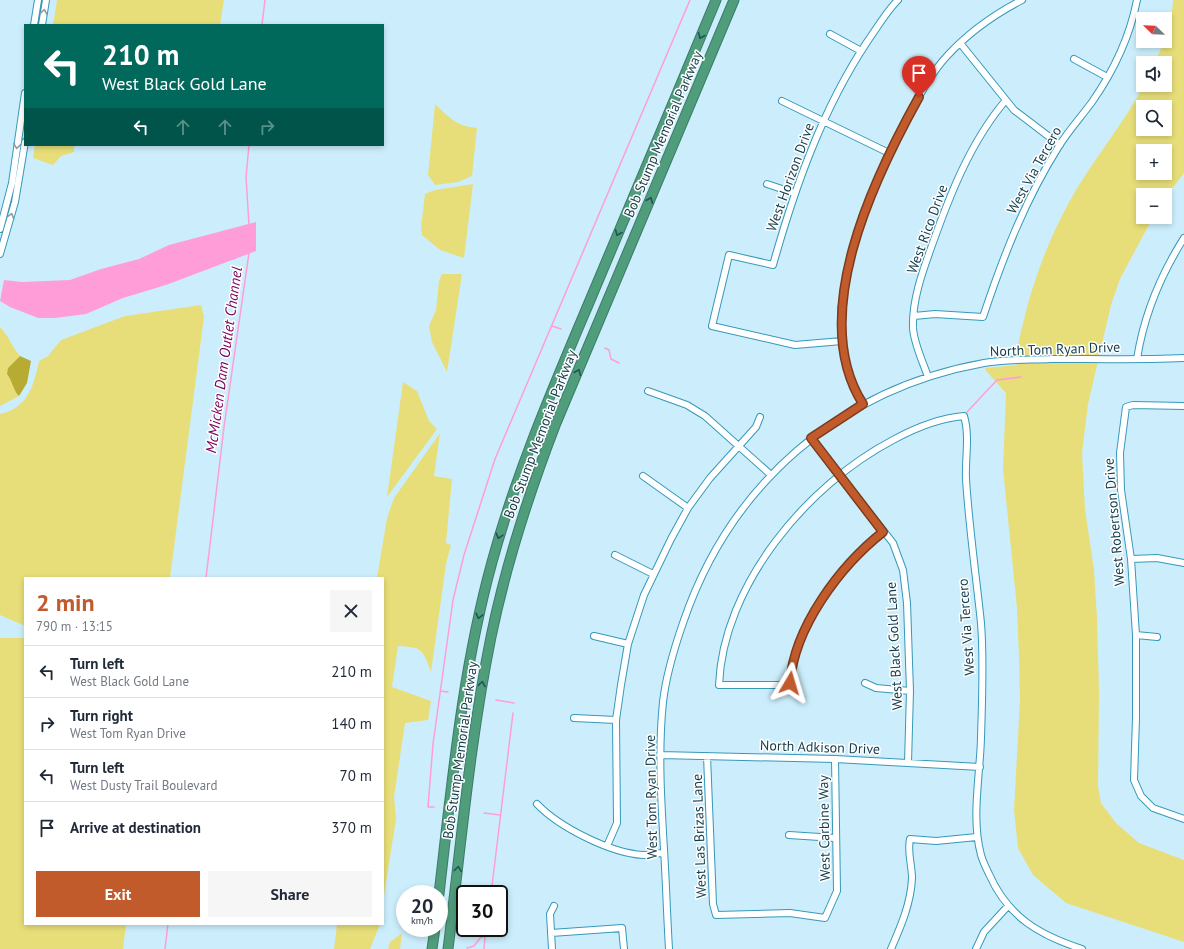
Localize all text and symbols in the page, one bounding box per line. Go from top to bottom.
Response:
one-way arrow [39,9,48,16]
north arrow [1136,12,1172,48]
map controls [1136,12,1172,224]
one-way arrow [698,31,706,39]
text: 210 m [102,36,179,73]
icon: left [36,40,88,92]
street label: Bob Stump Memorial Parkway [620,48,706,220]
pin [902,56,936,97]
button: sound [1136,56,1172,92]
icon: arrive [908,62,930,84]
text: West Black Gold Lane [102,72,267,95]
button: search [1136,100,1172,136]
icon: left [130,116,152,138]
icon: ahead [172,116,194,138]
icon: ahead [214,116,236,138]
icon: right [256,116,278,138]
street label: West Horizon Drive [762,120,818,234]
street label: West Via Tercero [1003,123,1065,217]
one-way arrow [13,142,22,149]
button: + [1136,144,1172,180]
street label: West Rico Drive [903,182,951,276]
button: − [1136,188,1172,224]
one-way arrow [645,197,653,205]
one-way arrow [6,213,15,220]
one-way arrow [615,229,623,237]
water label: McMicken Dam Outlet Channel [201,265,246,454]
street label: North Tom Ryan Drive [989,338,1121,360]
street label: Bob Stump Memorial Parkway [499,347,581,521]
one-way arrow [573,368,581,375]
street label: West Robertson Drive [1099,457,1129,587]
one-way arrow [495,533,504,540]
street label: West Via Tercero [954,578,978,676]
street label: West Black Gold Lane [882,582,906,710]
text: 2 min [36,587,95,618]
button: close [330,590,372,632]
one-way arrow [475,613,483,619]
text: 790 m · 13:15 [36,618,113,635]
text: Turn left [70,654,124,673]
street label: Bob Stump Memorial Parkway [439,660,481,840]
icon: left [36,661,58,683]
text: 210 m [331,662,372,681]
position arrow [769,662,811,704]
text: West Black Gold Lane [70,673,189,690]
one-way arrow [477,681,486,687]
text: Turn right [70,706,133,725]
icon: right [36,713,58,735]
text: 140 m [331,714,372,733]
text: West Tom Ryan Drive [70,725,186,742]
street label: West Tom Ryan Drive [641,734,661,860]
street label: North Adkison Drive [760,736,880,758]
text: Turn left [70,758,124,777]
icon: left [36,765,58,787]
text: 70 m [339,766,372,785]
street label: West Las Brizas Lane [688,774,710,898]
street label: West Carbine Way [814,774,834,881]
text: West Dusty Trail Boulevard [70,777,218,794]
icon: arrive [36,817,58,839]
text: Arrive at destination [70,818,201,837]
text: 370 m [331,818,372,837]
one-way arrow [453,866,462,872]
button: Exit [36,871,200,917]
button: Share [208,871,372,917]
speed limit sign: 30 [456,885,508,937]
text: 20 [411,893,433,919]
text: km/h [411,914,433,927]

